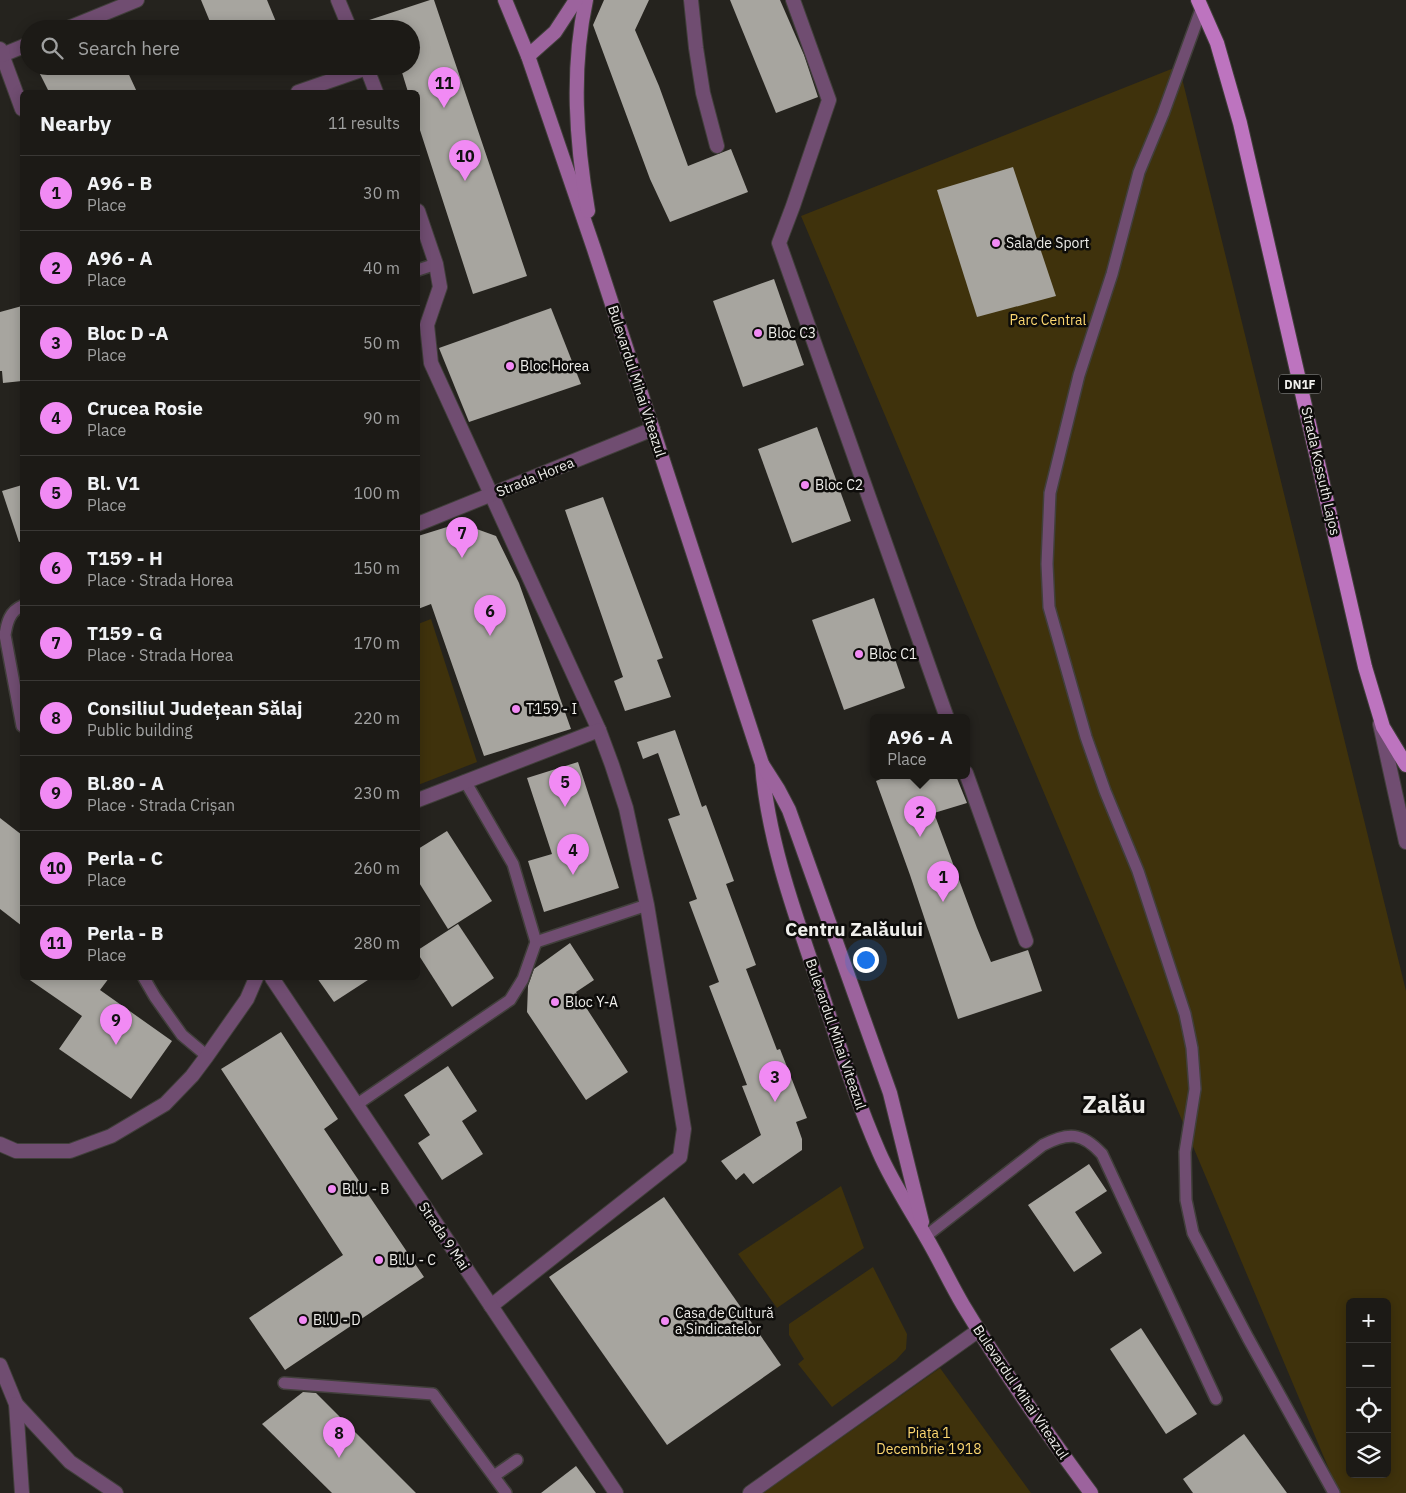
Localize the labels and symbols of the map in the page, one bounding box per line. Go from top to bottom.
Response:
pin: 11 [428,67,460,108]
pin: 10 [449,140,481,181]
place label: Sala de Sport [1006,234,1090,252]
marker: Sala de Sport [990,237,1002,249]
street label: Bulevardul Mihai Viteazul [604,303,670,459]
park label: Parc Central [1010,311,1087,329]
place label: Bloc C3 [768,324,816,342]
marker: Bloc C3 [752,327,764,339]
place label: Bloc Horea [520,357,590,375]
marker: Bloc Horea [504,360,516,372]
road number: DN1F [1279,374,1321,394]
street label: Strada Kossuth Lajos [1297,405,1345,537]
street label: Strada Horea [493,453,577,501]
place label: Bloc C2 [815,476,863,494]
marker: Bloc C2 [799,479,811,491]
pin: 7 [446,517,478,558]
pin: 6 [474,595,506,636]
place label: Bloc C1 [869,645,917,663]
marker: Bloc C1 [853,648,865,660]
place label: T159 - I [526,700,577,718]
marker: T159 - I [510,703,522,715]
pin: 5 [549,766,581,807]
pin: 2 [904,796,936,837]
pin: 4 [557,834,589,875]
pin: 1 [927,861,959,902]
district label: Centru Zalăului [785,917,923,941]
your location [853,947,879,973]
street label: Bulevardul Mihai Viteazul [802,956,870,1112]
place label: Bloc Y-A [565,993,618,1011]
marker: Bloc Y-A [549,996,561,1008]
pin: 9 [100,1004,132,1045]
pin: 3 [759,1061,791,1102]
district label: Zalău [1082,1088,1146,1120]
place label: Bl.U - B [342,1180,389,1198]
marker: Bl.U - B [326,1183,338,1195]
street label: Strada 9 Mai [415,1198,473,1274]
place label: Bl.U - C [389,1251,436,1269]
marker: Bl.U - C [373,1254,385,1266]
place label: Casa de Cultură a Sindicatelor [675,1304,774,1338]
place label: Bl.U - D [313,1311,361,1329]
marker: Bl.U - D [297,1314,309,1326]
marker: Casa de Cultură a Sindicatelor [659,1315,671,1327]
street label: Bulevardul Mihai Viteazul [969,1321,1073,1463]
pin: 8 [323,1417,355,1458]
park label: Piața 1 Decembrie 1918 [876,1424,982,1458]

